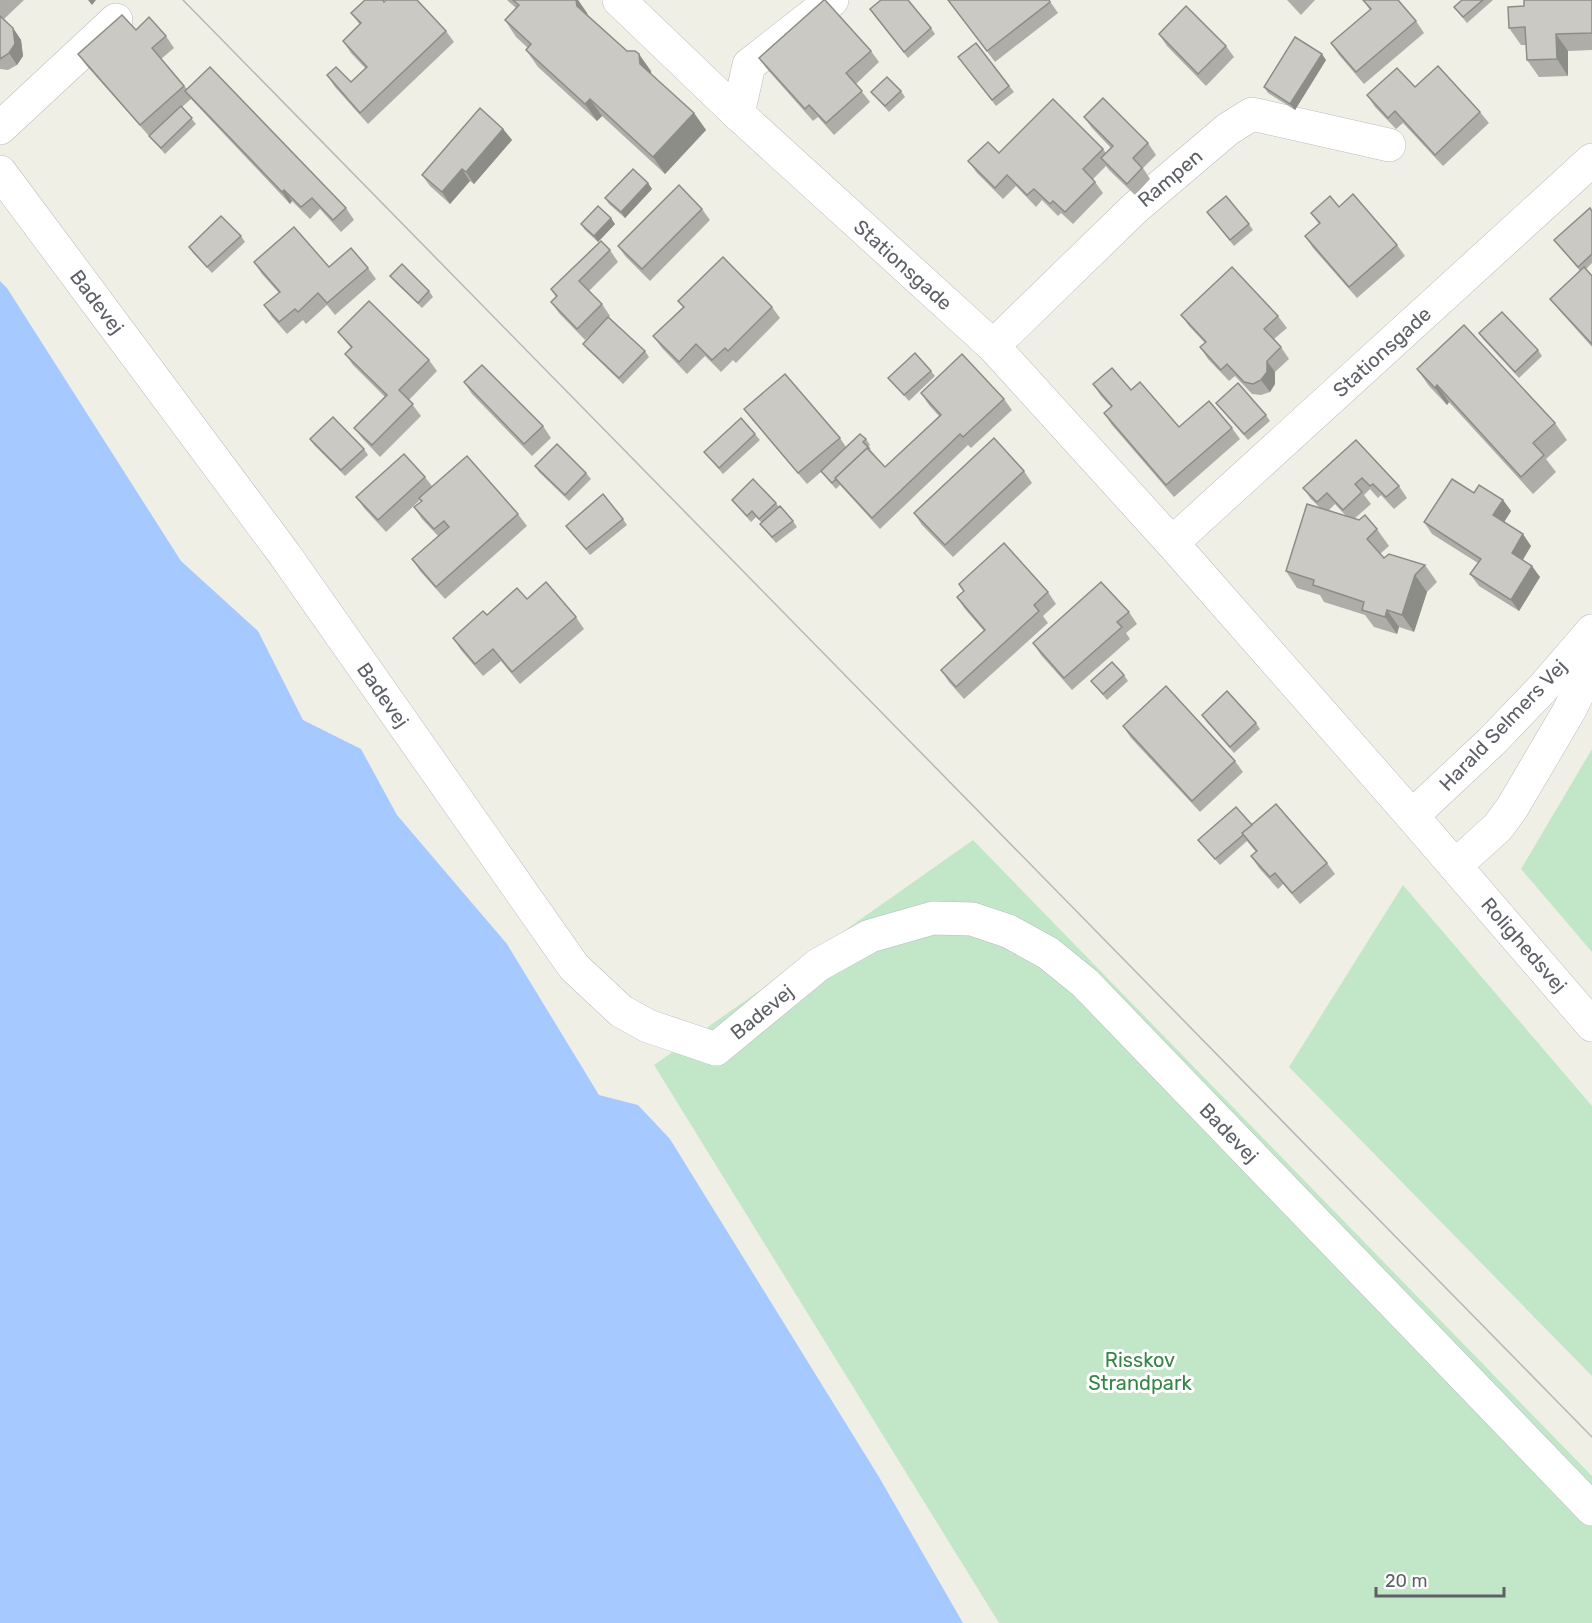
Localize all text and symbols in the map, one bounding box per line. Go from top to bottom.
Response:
street label: Rampen [1133,144,1207,212]
street label: Stationsgade [849,215,957,315]
street label: Badevej [65,265,129,339]
street label: Stationsgade [1328,302,1436,402]
street label: Harald Selmers Vej [1434,654,1572,796]
street label: Badevej [352,658,414,732]
street label: Rolighedsvej [1476,893,1572,997]
street label: Badevej [726,979,798,1045]
street label: Badevej [1195,1098,1263,1168]
park label: Risskov Strandpark [1088,1348,1192,1395]
scale bar [1376,1560,1504,1598]
text: 20 m [1385,1570,1427,1592]

